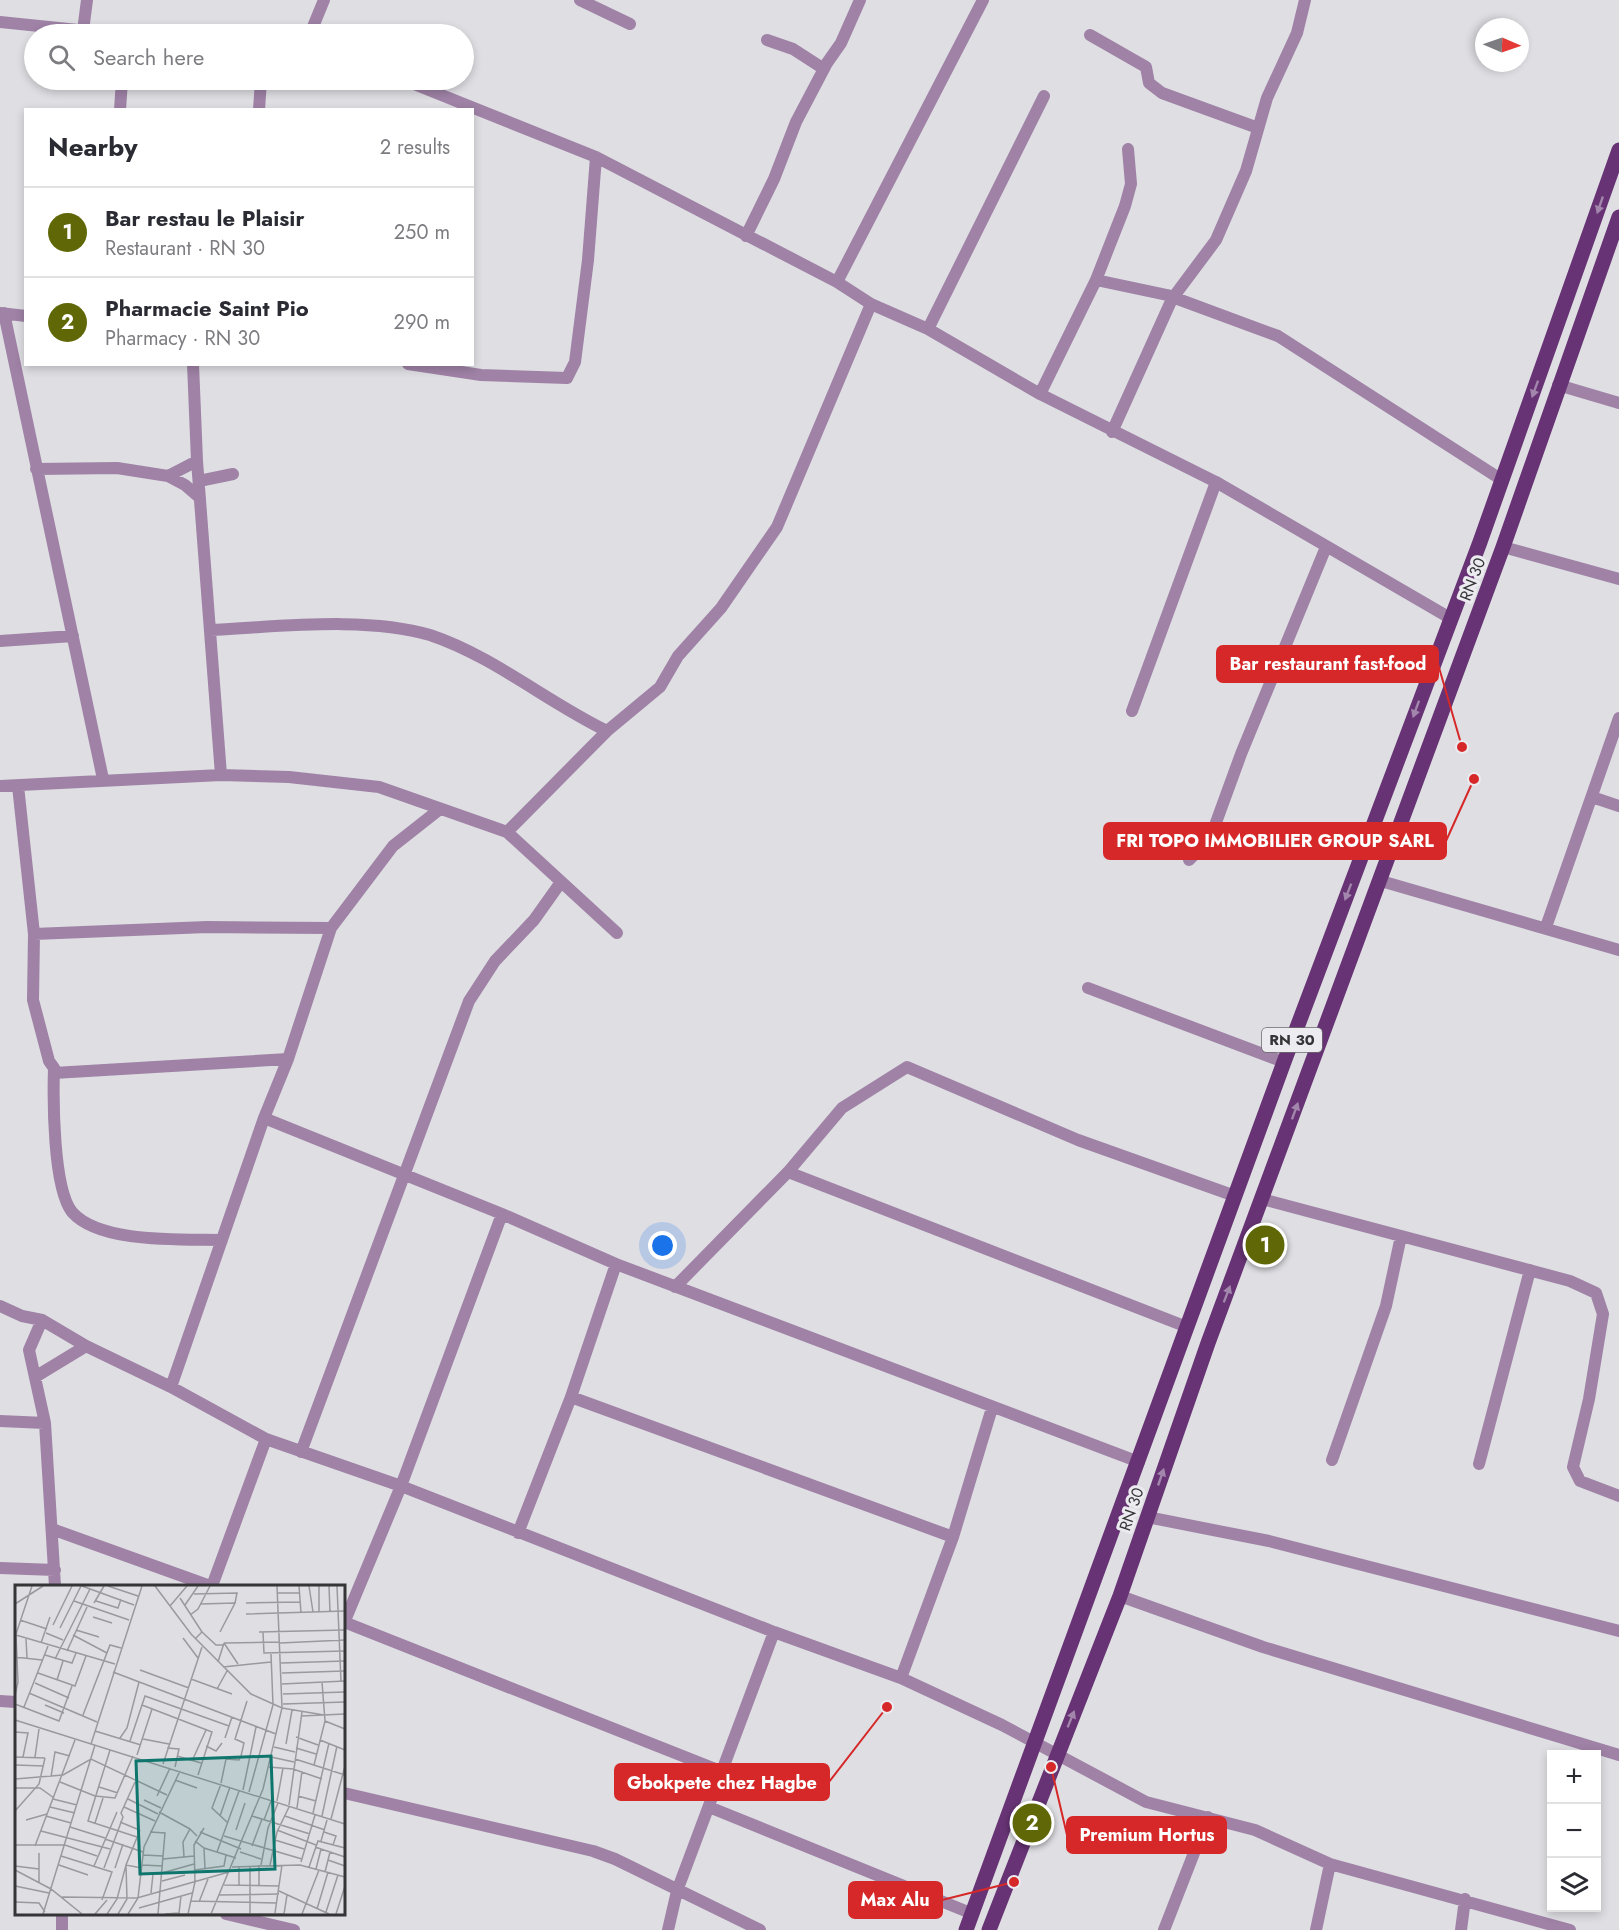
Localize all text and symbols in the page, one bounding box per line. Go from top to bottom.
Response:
north arrow [1475,18,1529,72]
search box [24,24,474,90]
icon: search [45,41,78,74]
text: Search here [93,41,204,73]
text: Nearby [48,128,137,166]
text: 2 results [380,133,450,162]
one-way arrow [1594,196,1604,214]
text: Bar restau le Plaisir [105,202,304,234]
text: 1 [62,218,73,247]
text: 250 m [394,218,450,247]
text: Restaurant · RN 30 [105,234,265,263]
text: Pharmacie Saint Pio [105,292,309,324]
text: 2 [61,308,74,337]
text: 290 m [394,308,450,337]
text: Pharmacy · RN 30 [105,324,260,353]
one-way arrow [1530,380,1540,398]
street label: RN 30 [1454,554,1491,604]
callout: Bar restaurant fast-food [1217,646,1438,682]
text: Bar restaurant fast-food [1230,651,1426,677]
one-way arrow [1410,701,1420,719]
callout: FRI TOPO IMMOBILIER GROUP SARL [1104,823,1446,859]
text: FRI TOPO IMMOBILIER GROUP SARL [1116,828,1434,854]
one-way arrow [1342,883,1352,901]
road number: RN 30 [1262,1028,1322,1052]
one-way arrow [1291,1102,1300,1120]
pin: 1 [1246,1222,1284,1268]
your location [648,1231,677,1260]
one-way arrow [1222,1284,1232,1302]
one-way arrow [1157,1468,1167,1486]
street label: RN 30 [1113,1484,1150,1534]
inset map [15,1585,345,1915]
one-way arrow [1066,1709,1076,1727]
map controls [1547,1750,1601,1912]
button: + [1547,1750,1601,1804]
callout: Gbokpete chez Hagbe [615,1764,829,1800]
text: Gbokpete chez Hagbe [627,1770,817,1796]
pin: 2 [1012,1800,1052,1846]
button: − [1547,1804,1601,1858]
callout: Premium Hortus [1067,1817,1226,1853]
text: Premium Hortus [1080,1822,1214,1848]
button: layers [1547,1858,1601,1912]
callout: Max Alu [849,1882,942,1918]
text: Max Alu [860,1887,930,1913]

